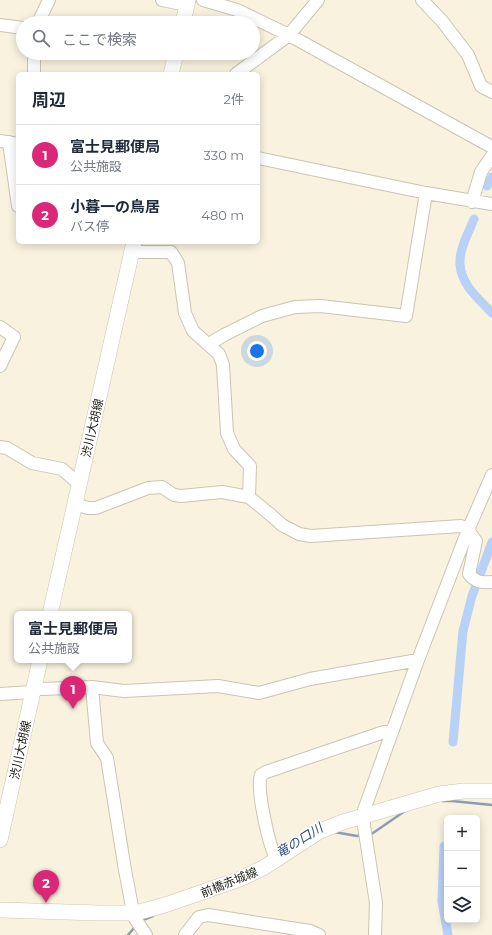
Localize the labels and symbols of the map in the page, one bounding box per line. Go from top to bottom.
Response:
your location [247,341,267,361]
street label: 渋川大胡線 [78,397,106,459]
pin: 1 [60,676,86,709]
street label: 渋川大胡線 [6,719,34,781]
water label: 竜の口川 [273,818,327,861]
street label: 前橋赤城線 [198,864,260,900]
pin: 2 [33,870,59,903]

